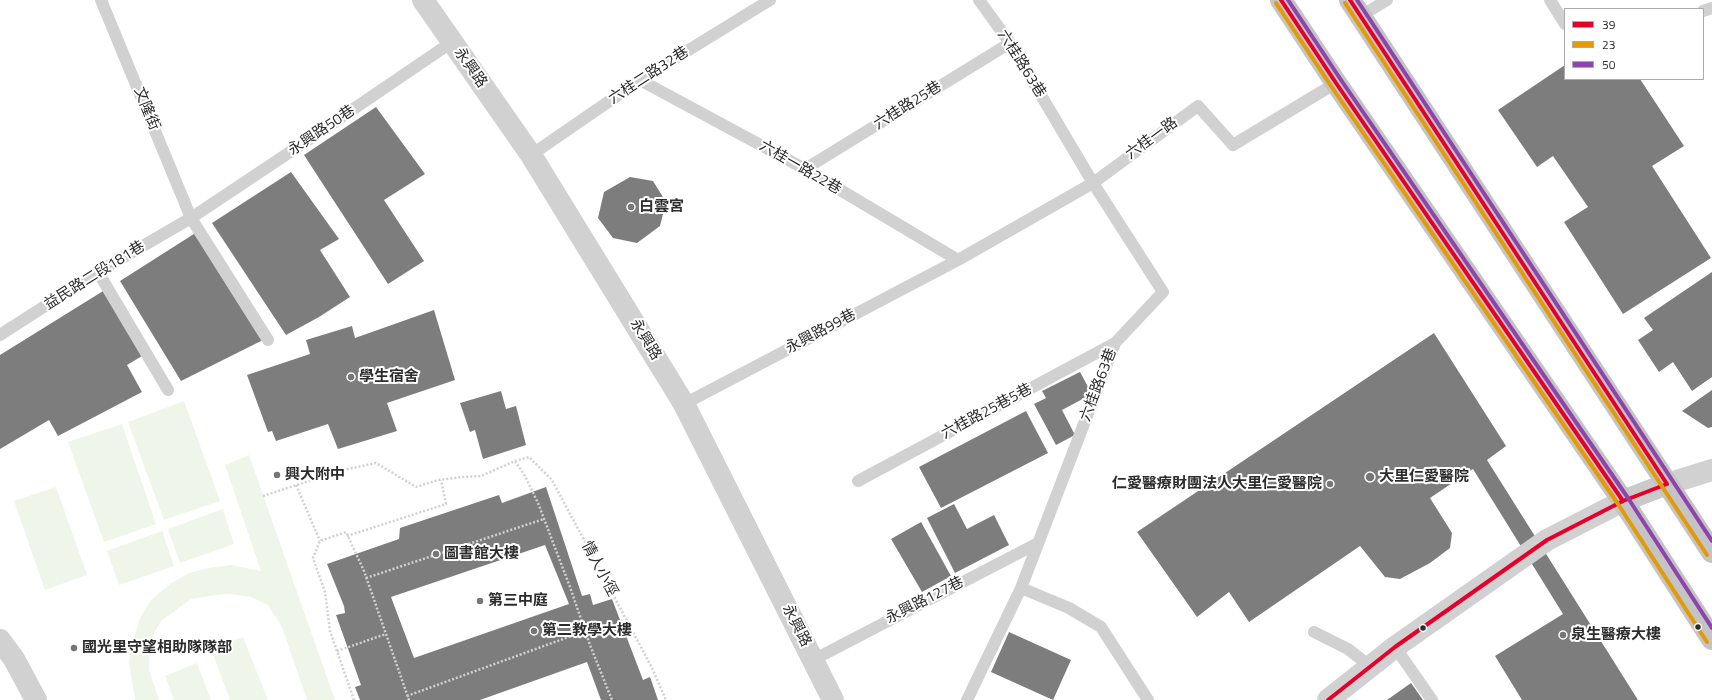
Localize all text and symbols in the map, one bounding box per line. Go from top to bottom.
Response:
legend [1564,8,1704,80]
text: 39 [1602,15,1615,34]
street label: 六桂路63巷 [993,27,1049,101]
text: 23 [1602,35,1615,54]
street label: 六桂二路32巷 [606,43,692,109]
street label: 永興路 [450,44,490,92]
text: 50 [1602,55,1615,74]
street label: 六桂路25巷 [871,78,945,134]
street label: 文隆街 [129,85,163,133]
street label: 永興路50巷 [285,102,359,160]
street label: 六桂一路 [1122,114,1182,164]
street label: 六桂一路22巷 [756,137,844,199]
place label: 白雲宮 [639,198,684,216]
marker: 白雲宮 [626,202,636,212]
street label: 益民路二段181巷 [41,238,149,314]
street label: 永興路99巷 [783,306,859,358]
street label: 永興路 [625,316,665,364]
street label: 六桂路63巷 [1077,346,1121,424]
place label: 學生宿舍 [359,368,419,386]
marker: 學生宿舍 [346,372,356,382]
street label: 六桂路25巷5巷 [939,381,1035,443]
place label: 興大附中 [285,466,345,484]
place label: 大里仁愛醫院 [1379,468,1469,486]
marker: 興大附中 [272,470,282,480]
marker: 大里仁愛醫院 [1364,471,1376,483]
place label: 仁愛醫療財團法人大里仁愛醫院 [1112,475,1322,493]
marker: 仁愛醫療財團法人大里仁愛醫院 [1325,479,1335,489]
street label: 情人小徑 [577,538,621,600]
place label: 圖書館大樓 [444,545,519,563]
marker: 圖書館大樓 [431,549,441,559]
street label: 永興路127巷 [883,574,967,628]
place label: 第三中庭 [488,592,548,610]
marker: 第三中庭 [475,596,485,606]
street label: 永興路 [778,602,814,650]
place label: 第二教學大樓 [542,622,632,640]
unlabelled marker [1693,622,1703,632]
unlabelled marker [1418,623,1428,633]
marker: 第二教學大樓 [529,626,539,636]
place label: 泉生醫療大樓 [1571,626,1661,644]
marker: 泉生醫療大樓 [1558,630,1568,640]
place label: 國光里守望相助隊隊部 [82,639,232,657]
marker: 國光里守望相助隊隊部 [69,643,79,653]

